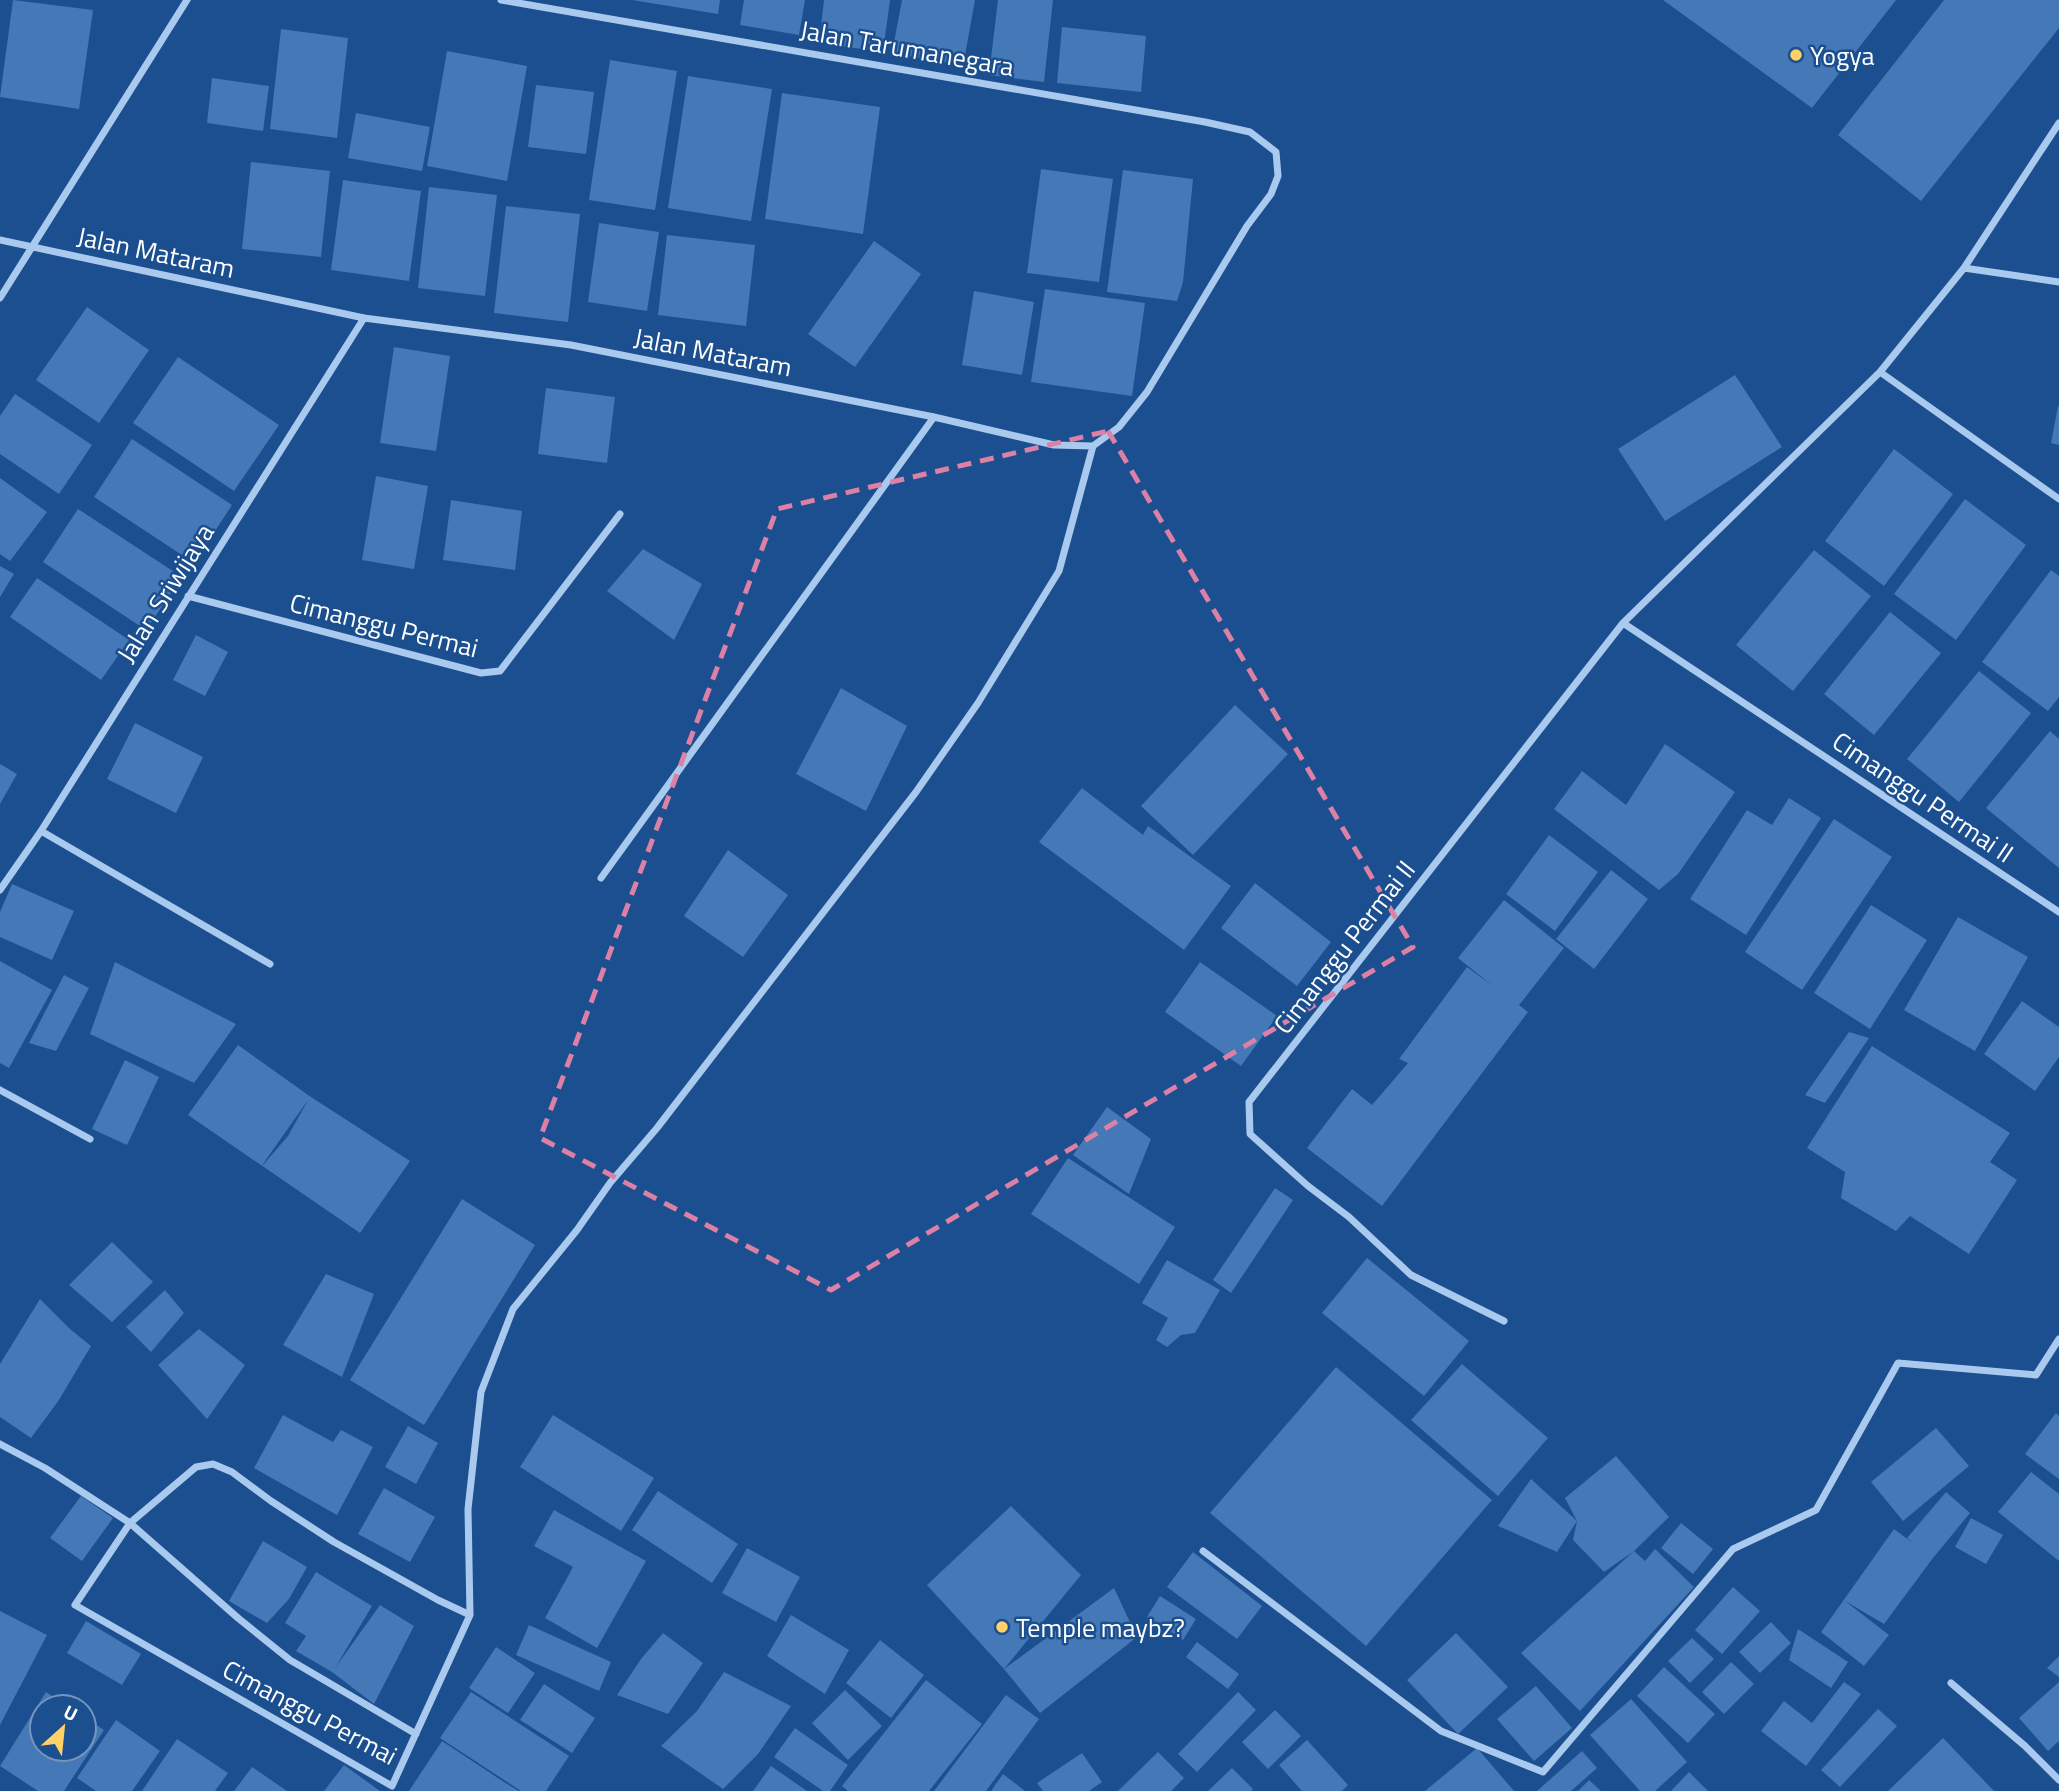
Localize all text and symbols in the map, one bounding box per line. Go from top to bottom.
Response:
street label: Jalan Tarumanegara [797,10,1017,86]
place label: Yogya [1810,36,1875,75]
marker: Yogya [1788,47,1804,63]
street label: Jalan Mataram [74,216,238,288]
street label: Jalan Mataram [631,318,795,386]
street label: Jalan Sriwijaya [107,516,223,670]
street label: Cimanggu Permai [286,583,482,667]
street label: Cimanggu Permai II [1825,722,2021,872]
street label: Cimanggu Permai II [1264,852,1424,1042]
place label: Temple maybz? [1016,1608,1185,1647]
marker: Temple maybz? [994,1619,1010,1635]
street label: Cimanggu Permai [216,1650,404,1774]
north arrow [28,1693,98,1763]
text: U [59,1697,83,1728]

